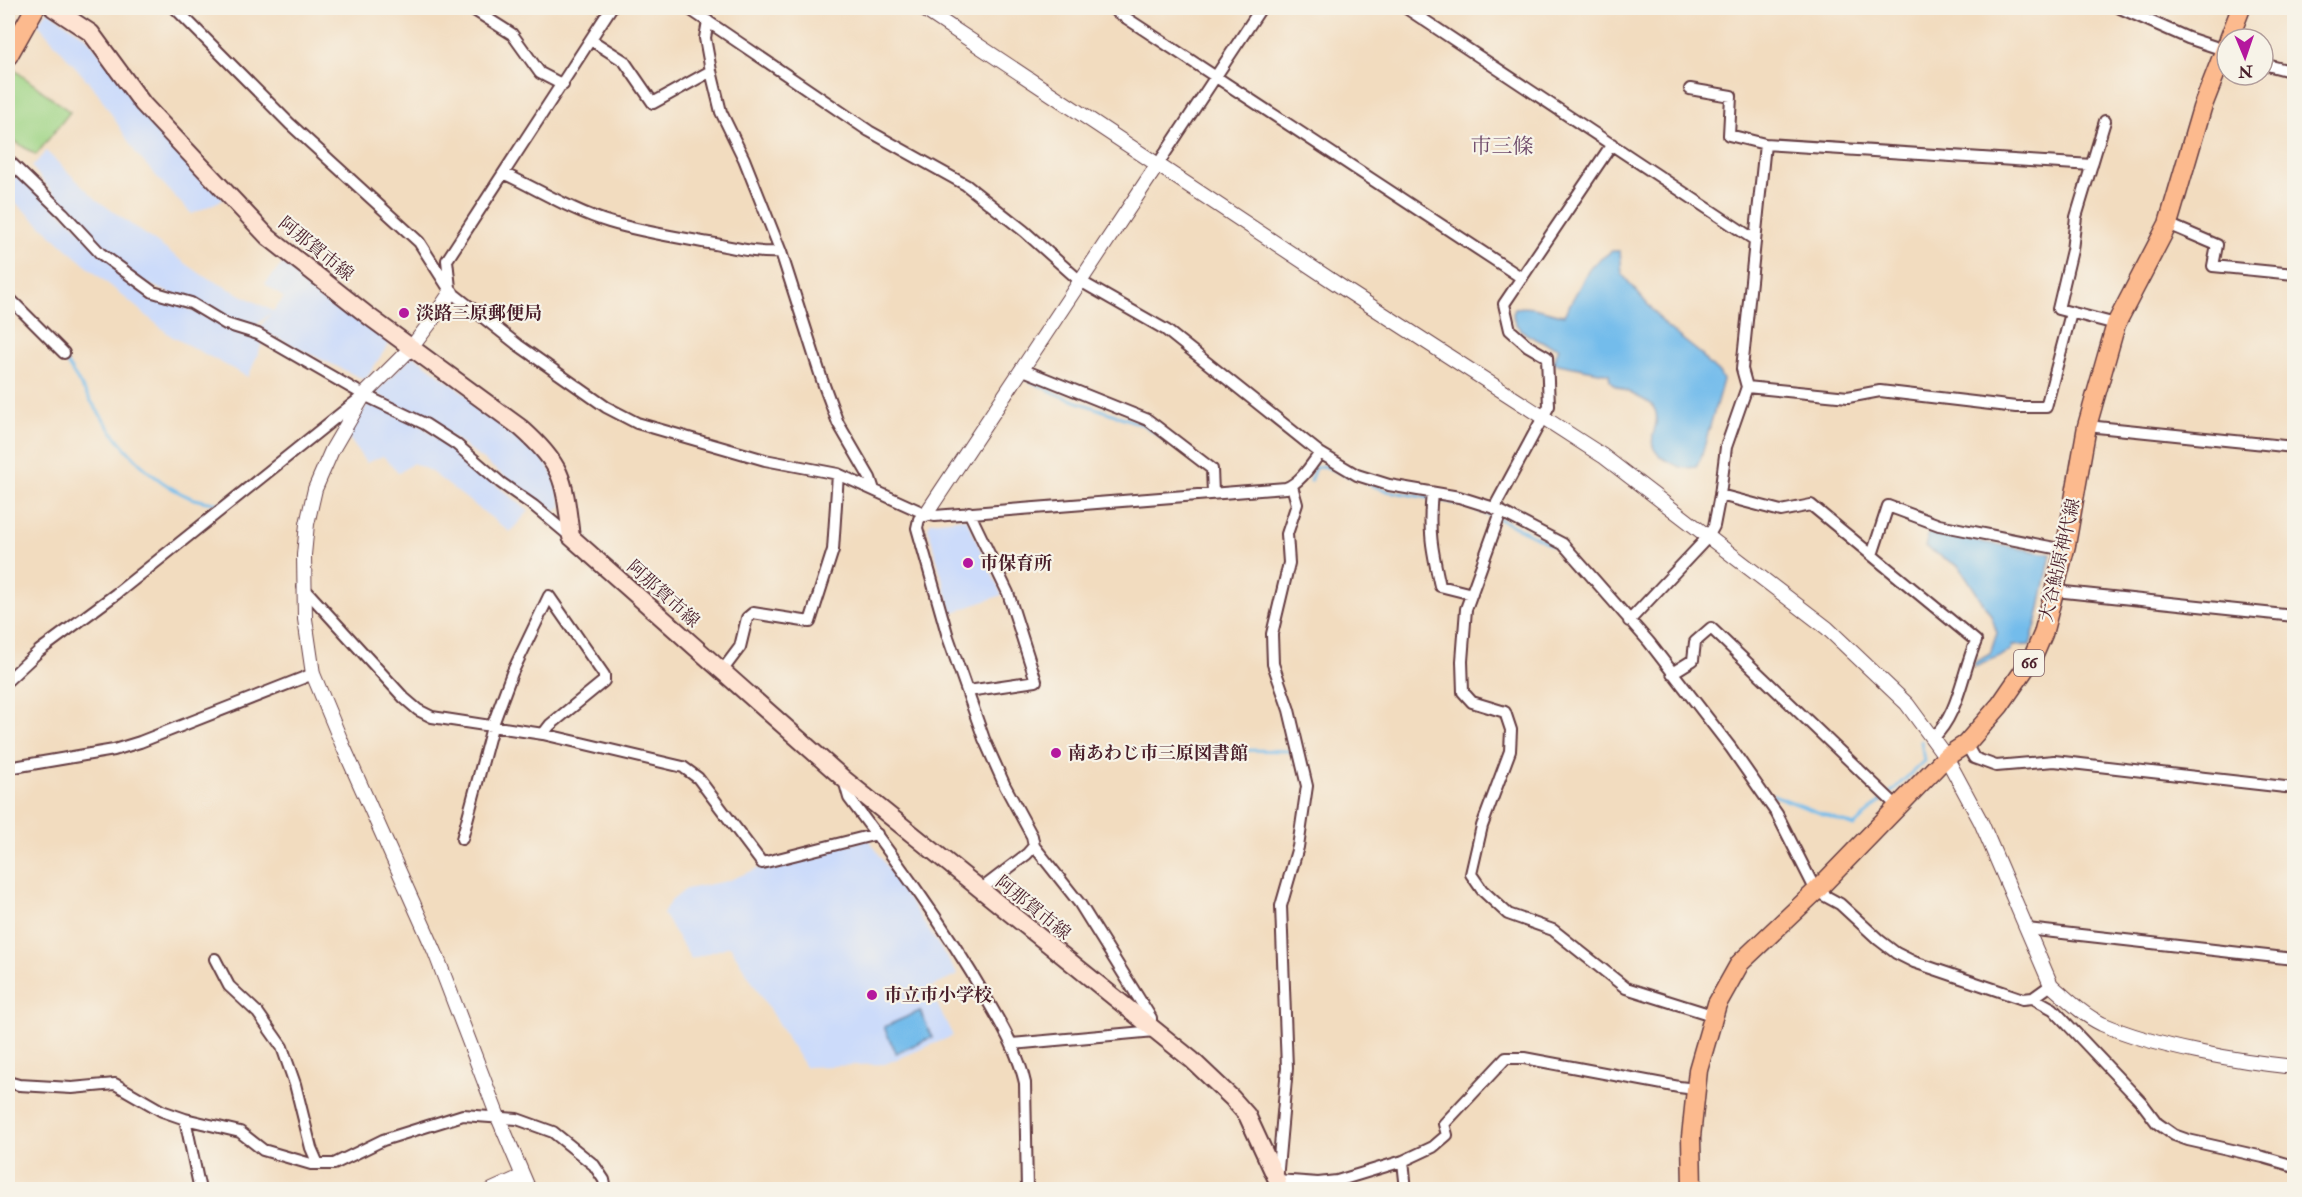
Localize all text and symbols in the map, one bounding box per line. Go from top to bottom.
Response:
north arrow [2215,27,2275,87]
text: N [2237,61,2254,81]
district label: 市三條 [1471,133,1534,160]
street label: 阿那賀市線 [274,212,358,286]
place label: 淡路三原郵便局 [416,302,542,325]
marker: 淡路三原郵便局 [397,306,411,320]
street label: 大谷鮎原神代線 [2035,496,2085,624]
place label: 市保育所 [980,552,1052,575]
street label: 阿那賀市線 [622,555,704,633]
marker: 市保育所 [961,556,975,570]
road number: 66 [2014,650,2044,676]
place label: 南あわじ市三原図書館 [1068,742,1248,765]
marker: 南あわじ市三原図書館 [1049,746,1063,760]
street label: 阿那賀市線 [991,871,1075,945]
place label: 市立市小学校 [884,984,992,1007]
marker: 市立市小学校 [865,988,879,1002]

